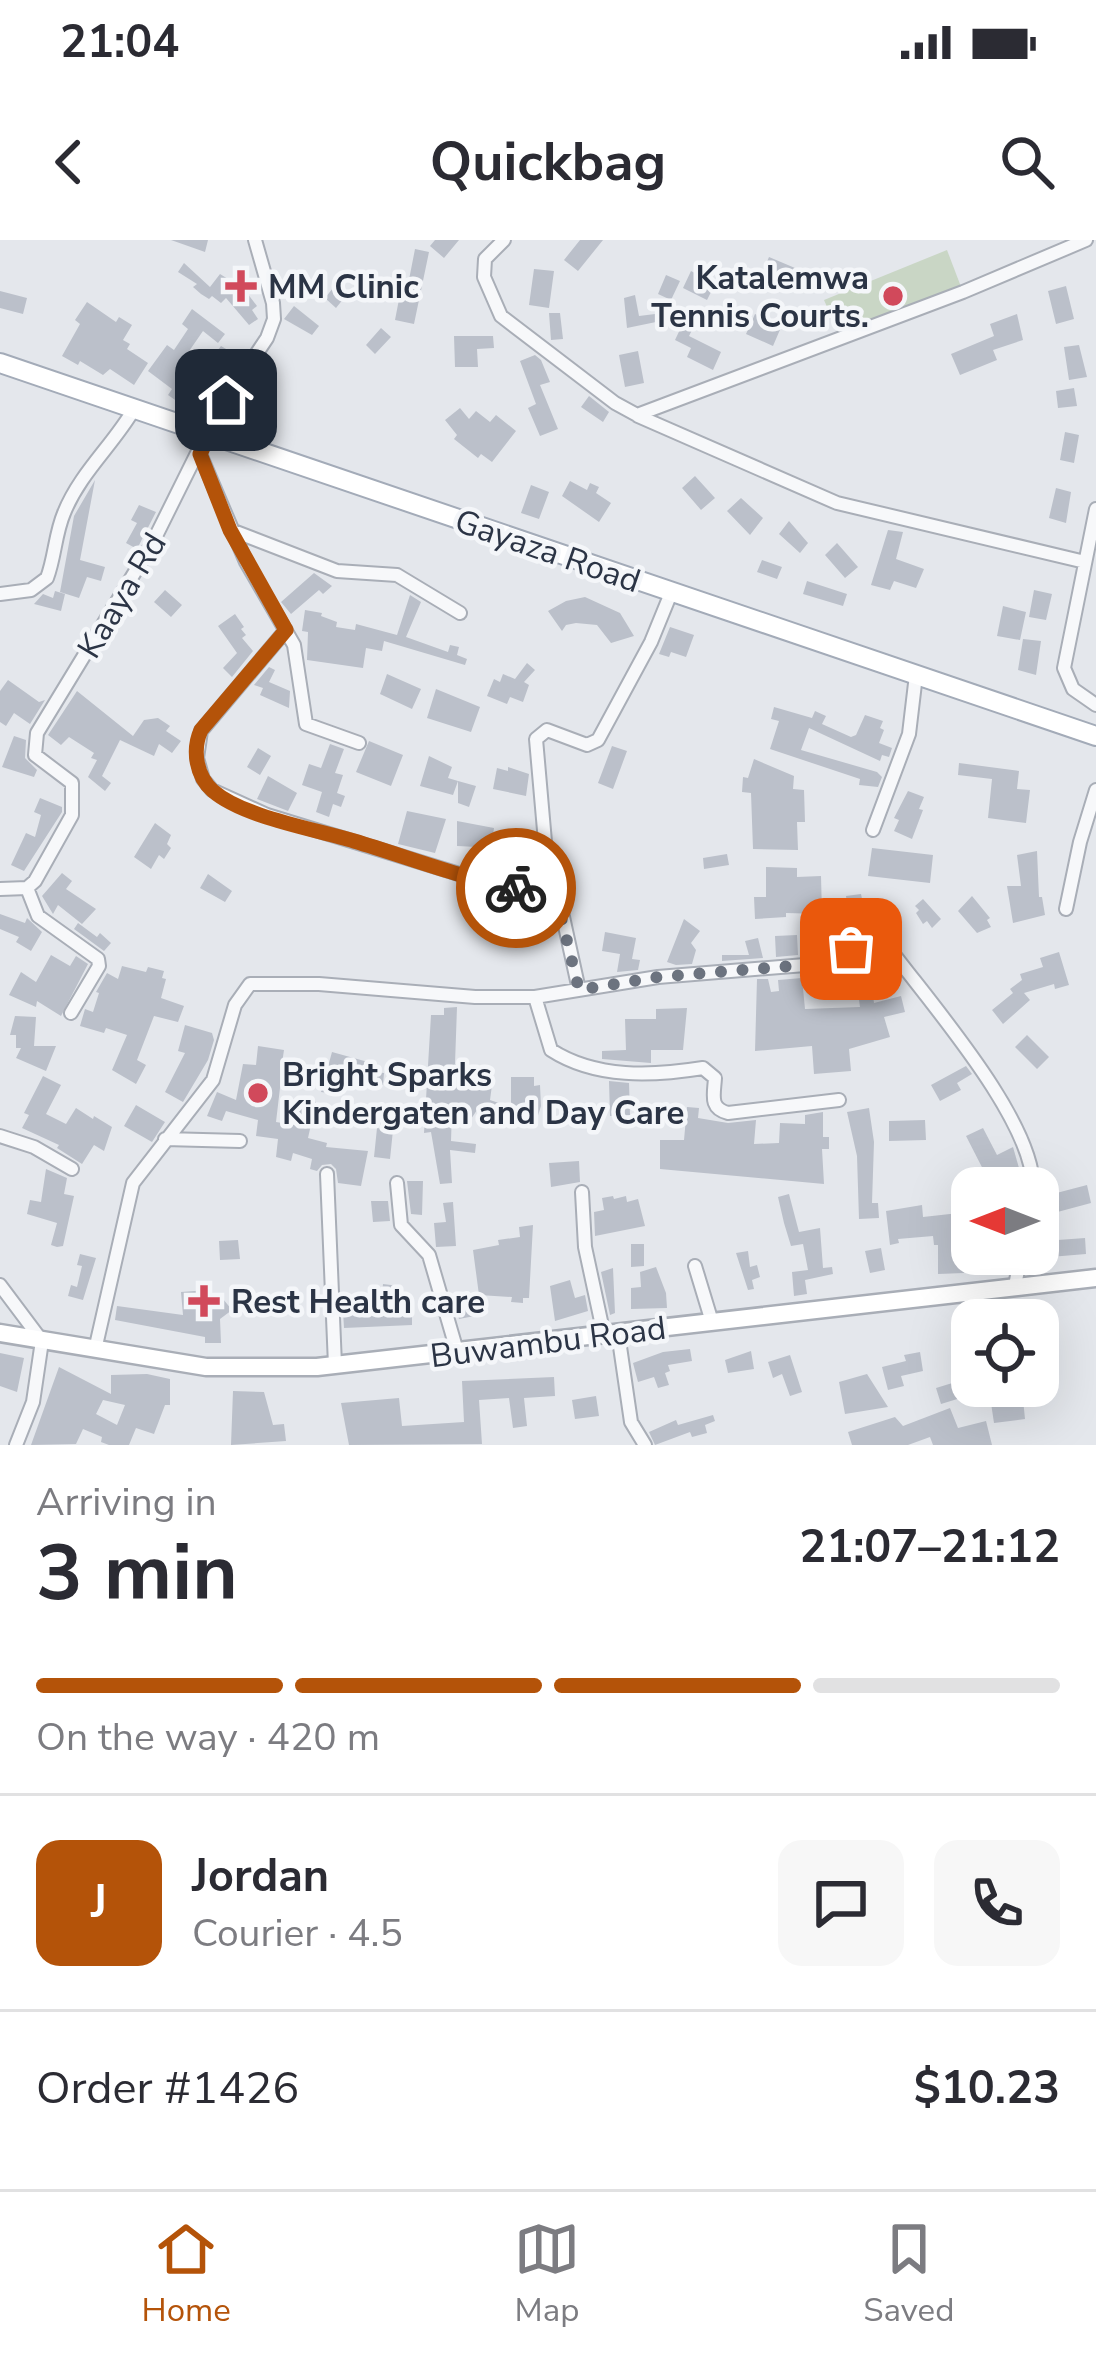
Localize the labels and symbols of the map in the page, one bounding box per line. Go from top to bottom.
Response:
place label: Katalemwa Tennis Courts. [651,256,869,339]
place label: MM Clinic [268,265,419,310]
marker: MM Clinic [225,270,257,302]
marker: Katalemwa Tennis Courts. [880,283,906,309]
pin [175,349,277,451]
street label: Gayaza Road [449,499,646,604]
street label: Kaaya Rd [67,525,177,667]
courier [456,828,576,948]
pin [800,898,902,1000]
place label: Bright Sparks Kindergaten and Day Care [282,1053,684,1136]
marker: Bright Sparks Kindergaten and Day Care [245,1080,271,1106]
north arrow [951,1167,1059,1275]
place label: Rest Health care [231,1280,485,1325]
marker: Rest Health care [188,1285,220,1317]
street label: Buwambu Road [428,1306,669,1379]

